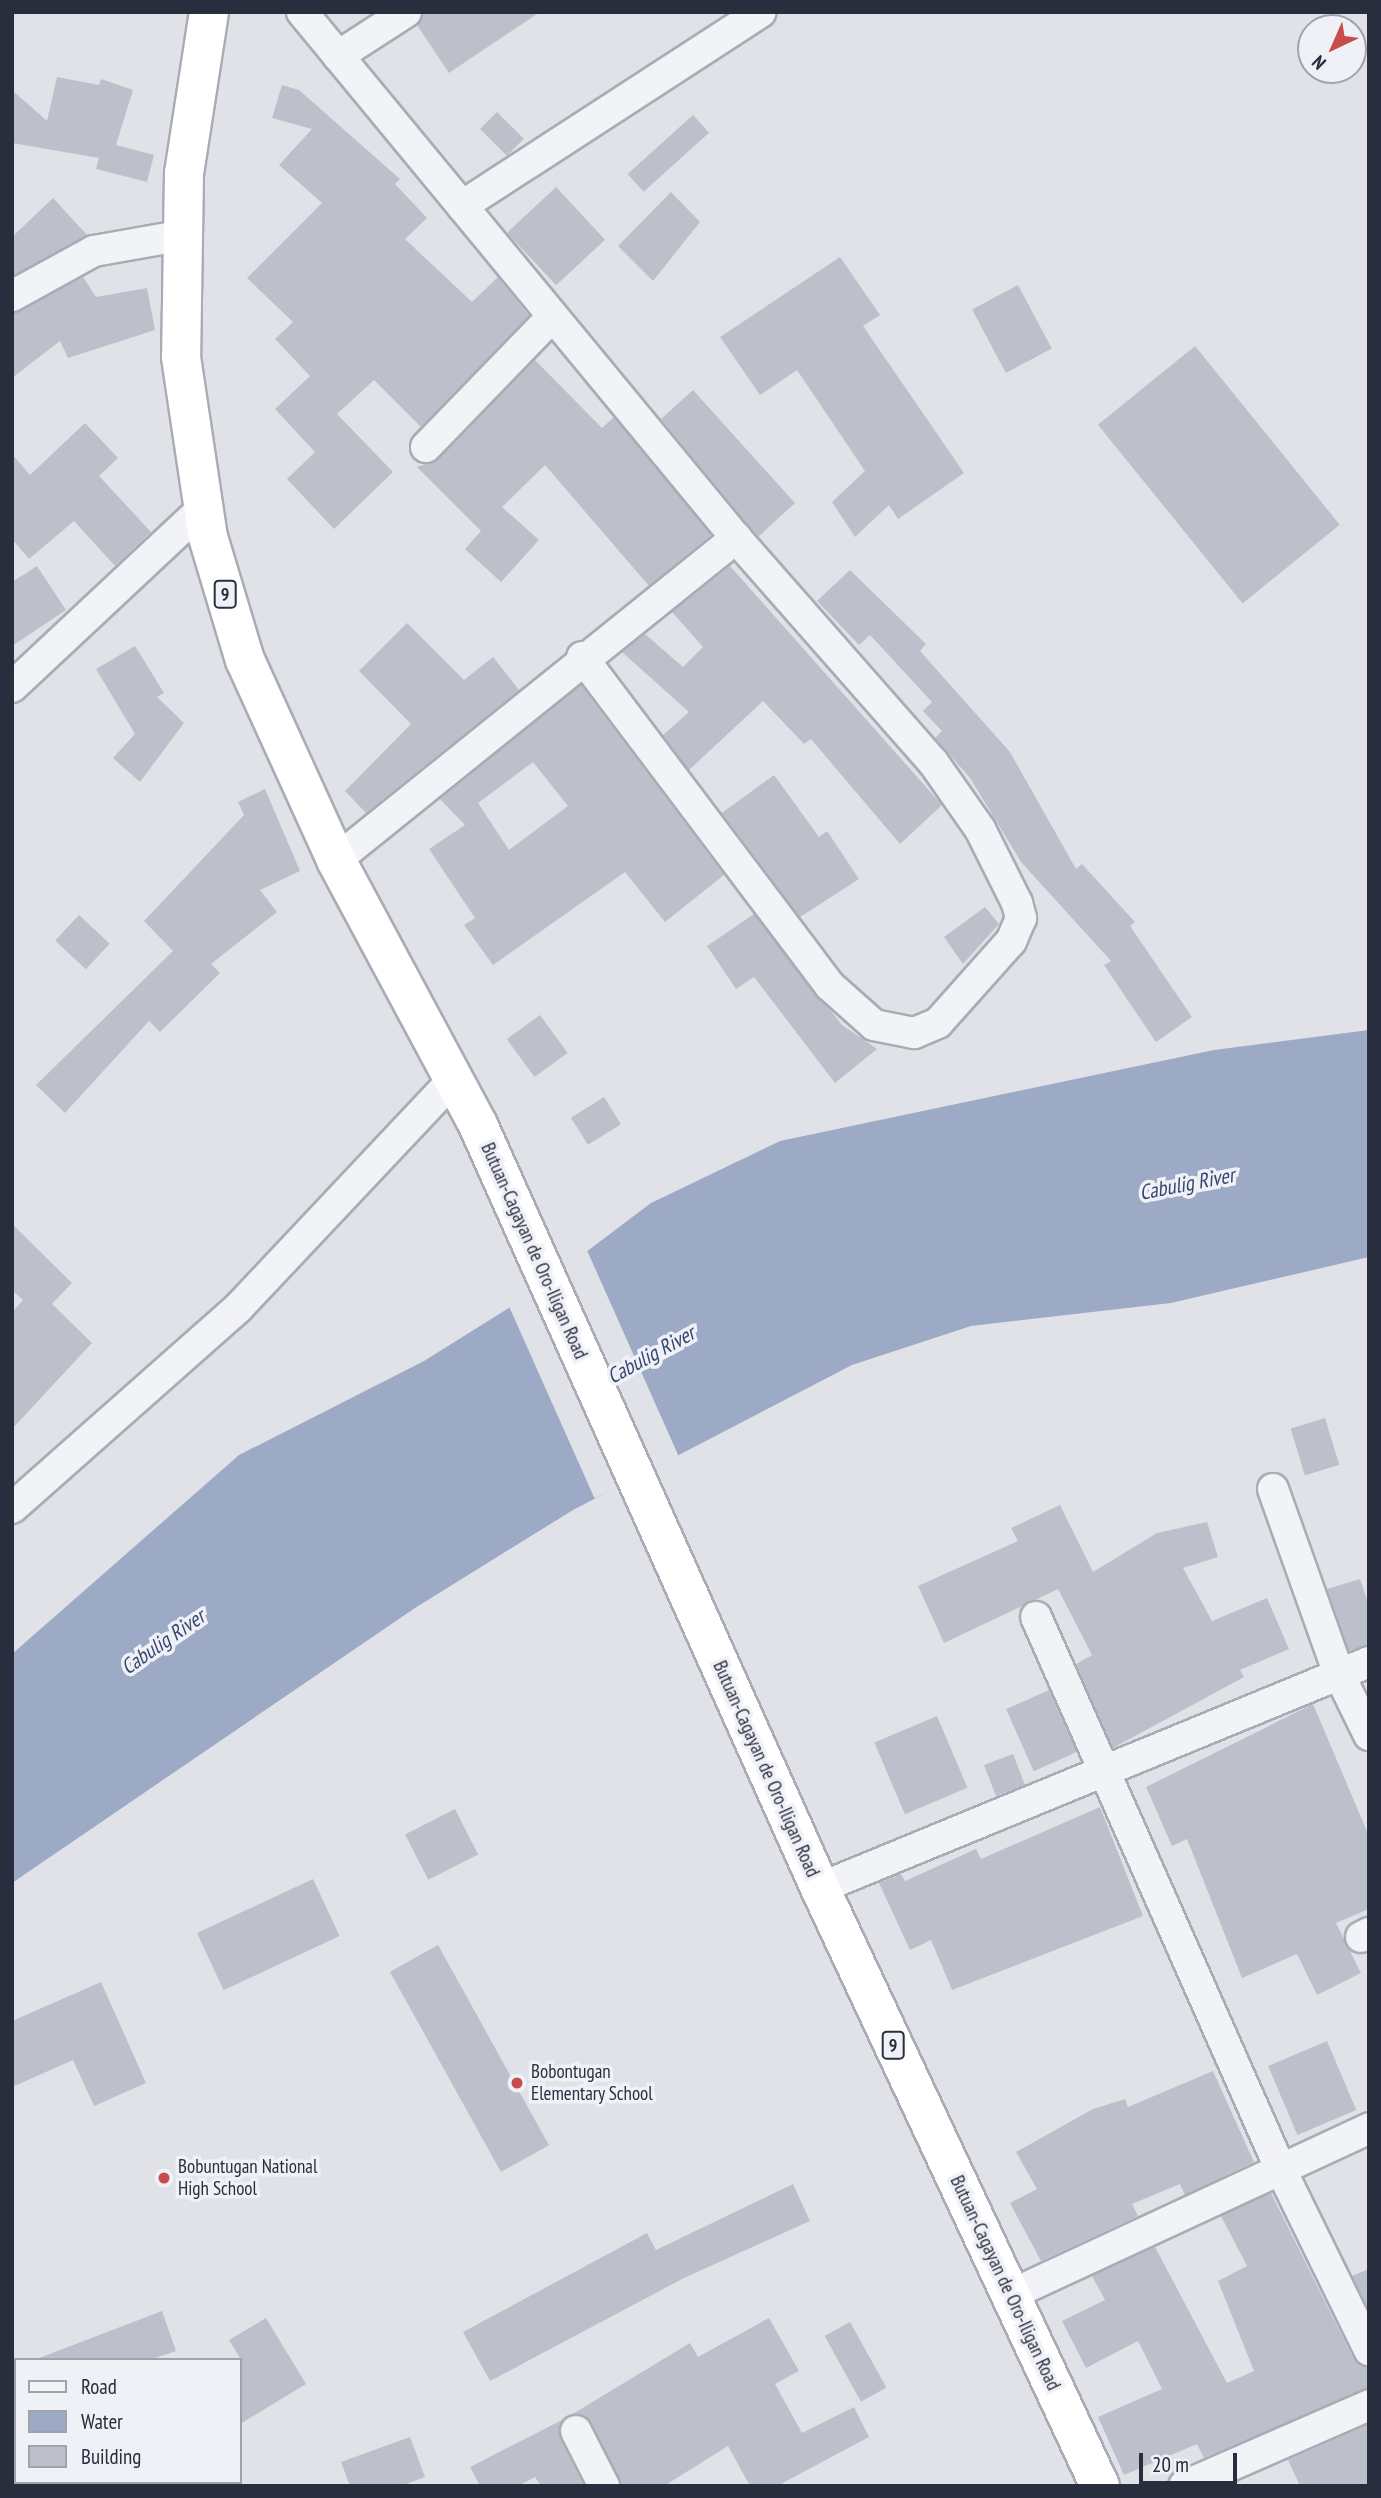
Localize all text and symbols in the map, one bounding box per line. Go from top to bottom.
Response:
north arrow [1297,14,1367,84]
text: N [1307,50,1331,75]
road number: 9 [213,580,237,608]
street label: Butuan-Cagayan de Oro-Iligan Road [476,1139,592,1363]
water label: Cabulig River [1137,1162,1237,1206]
water label: Cabulig River [603,1321,699,1389]
water label: Cabulig River [116,1604,210,1680]
street label: Butuan-Cagayan de Oro-Iligan Road [708,1657,824,1881]
road number: 9 [881,2031,905,2060]
place label: Bobontugan Elementary School [531,2061,653,2105]
marker: Bobontugan Elementary School [509,2075,525,2091]
place label: Bobuntugan National High School [178,2156,317,2200]
marker: Bobuntugan National High School [156,2170,172,2186]
street label: Butuan-Cagayan de Oro-Iligan Road [945,2172,1065,2394]
legend [14,2358,242,2484]
text: Road [81,2373,117,2400]
text: Water [81,2408,123,2435]
scale bar [1143,2438,1241,2482]
text: Building [81,2443,141,2470]
text: 20 m [1152,2451,1189,2478]

